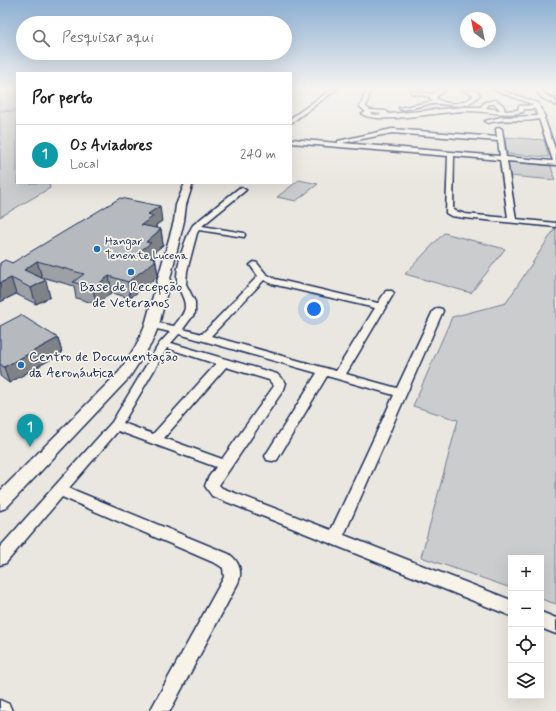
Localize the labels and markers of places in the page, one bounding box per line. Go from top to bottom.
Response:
place label: Hangar Tenente Lucena [105,234,188,264]
marker: Hangar Tenente Lucena [92,244,102,254]
marker: Base de Recepção de Veteranos [126,267,136,277]
place label: Base de Recepção de Veteranos [80,278,182,312]
place label: Centro de Documentação da Aeronáutica [29,348,178,382]
marker: Centro de Documentação da Aeronáutica [16,360,26,370]
pin: 1 [17,414,43,447]

